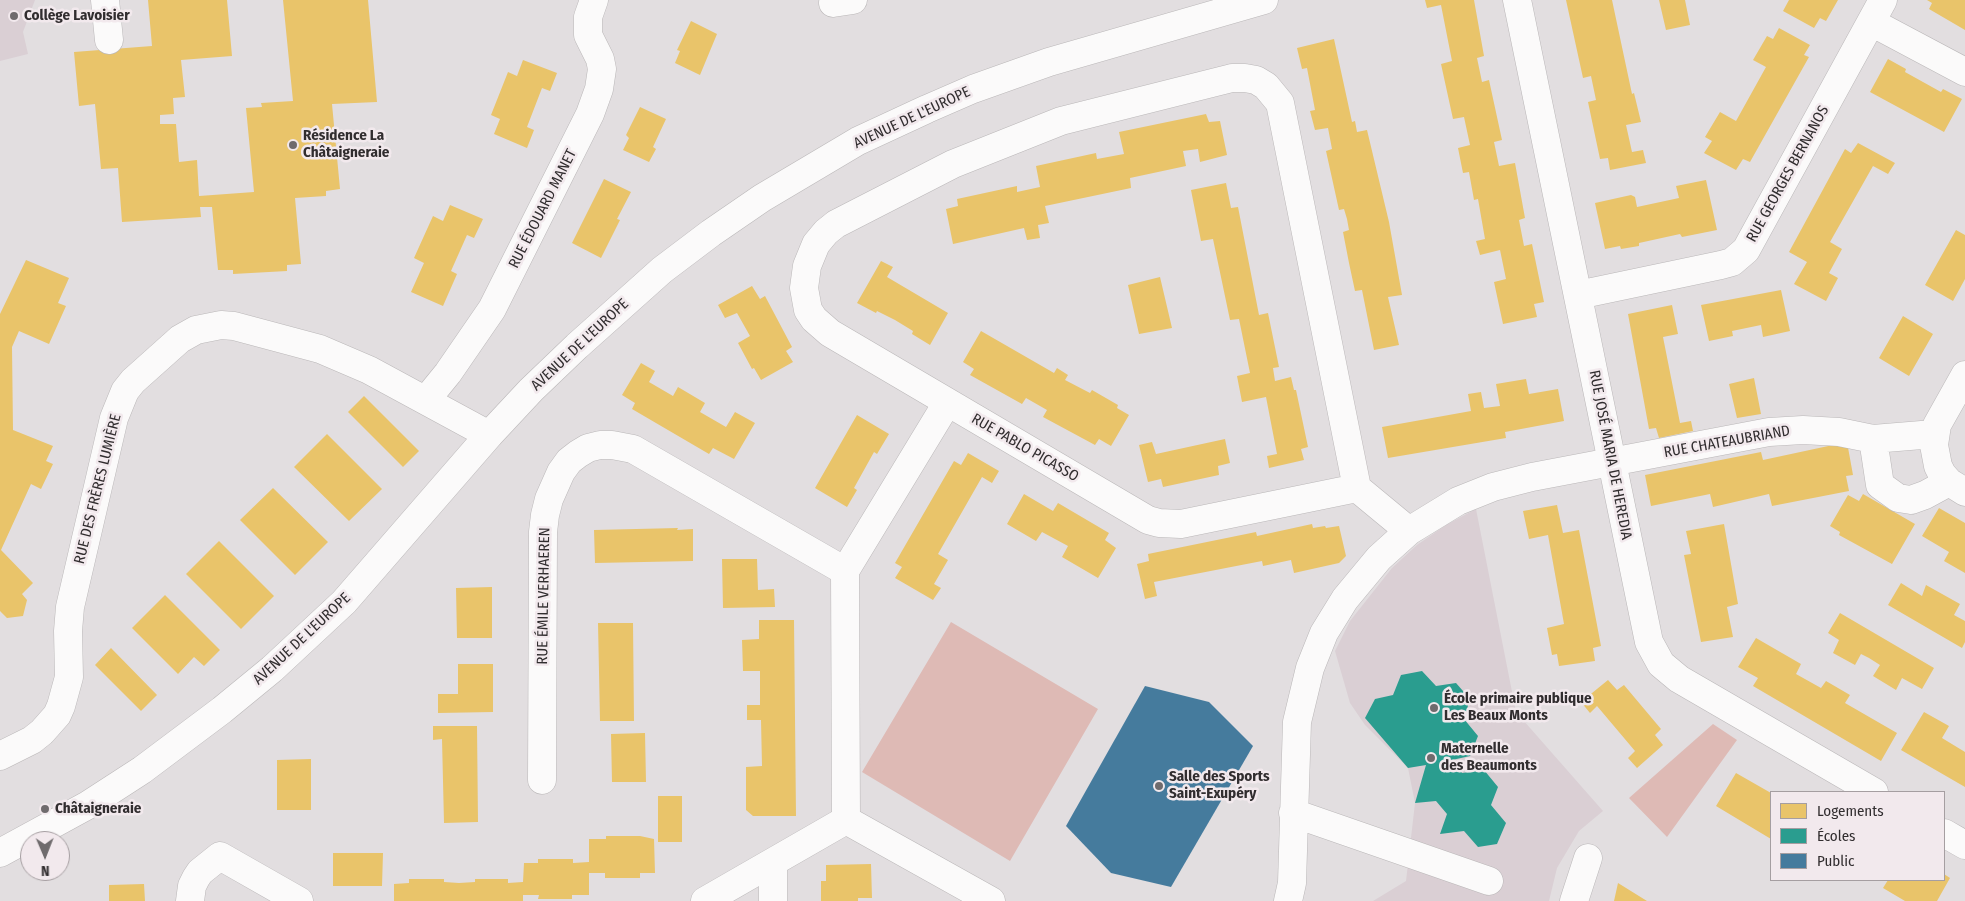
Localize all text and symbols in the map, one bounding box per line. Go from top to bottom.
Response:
place label: Collège Lavoisier [24,7,130,25]
marker: Collège Lavoisier [8,10,20,22]
street label: AVENUE DE L'EUROPE [851,83,973,153]
street label: RUE GEORGES BERNANOS [1743,103,1833,245]
place label: Résidence La Châtaigneraie [303,127,389,162]
marker: Résidence La Châtaigneraie [287,139,299,151]
street label: RUE ÉDOUARD MANET [505,146,581,272]
street label: AVENUE DE L'EUROPE [528,295,632,395]
street label: RUE JOSÉ MARIA DE HEREDIA [1585,369,1635,541]
street label: RUE PABLO PICASSO [968,410,1082,486]
street label: RUE DES FRÈRES LUMIÈRE [71,412,125,566]
street label: RUE CHATEAUBRIAND [1662,422,1792,462]
street label: RUE ÉMILE VERHAEREN [534,527,554,665]
street label: AVENUE DE L'EUROPE [250,589,354,689]
place label: École primaire publique Les Beaux Monts [1444,690,1592,725]
marker: École primaire publique Les Beaux Monts [1428,702,1440,714]
place label: Maternelle des Beaumonts [1441,740,1537,775]
marker: Maternelle des Beaumonts [1425,752,1437,764]
place label: Salle des Sports Saint-Exupéry [1169,768,1270,803]
marker: Salle des Sports Saint-Exupéry [1153,780,1165,792]
legend [1770,791,1945,881]
place label: Châtaigneraie [55,800,141,818]
text: Logements [1817,802,1884,820]
marker: Châtaigneraie [39,803,51,815]
text: Écoles [1817,827,1855,845]
north arrow [20,831,70,881]
text: Public [1817,852,1854,870]
text: N [41,862,50,879]

